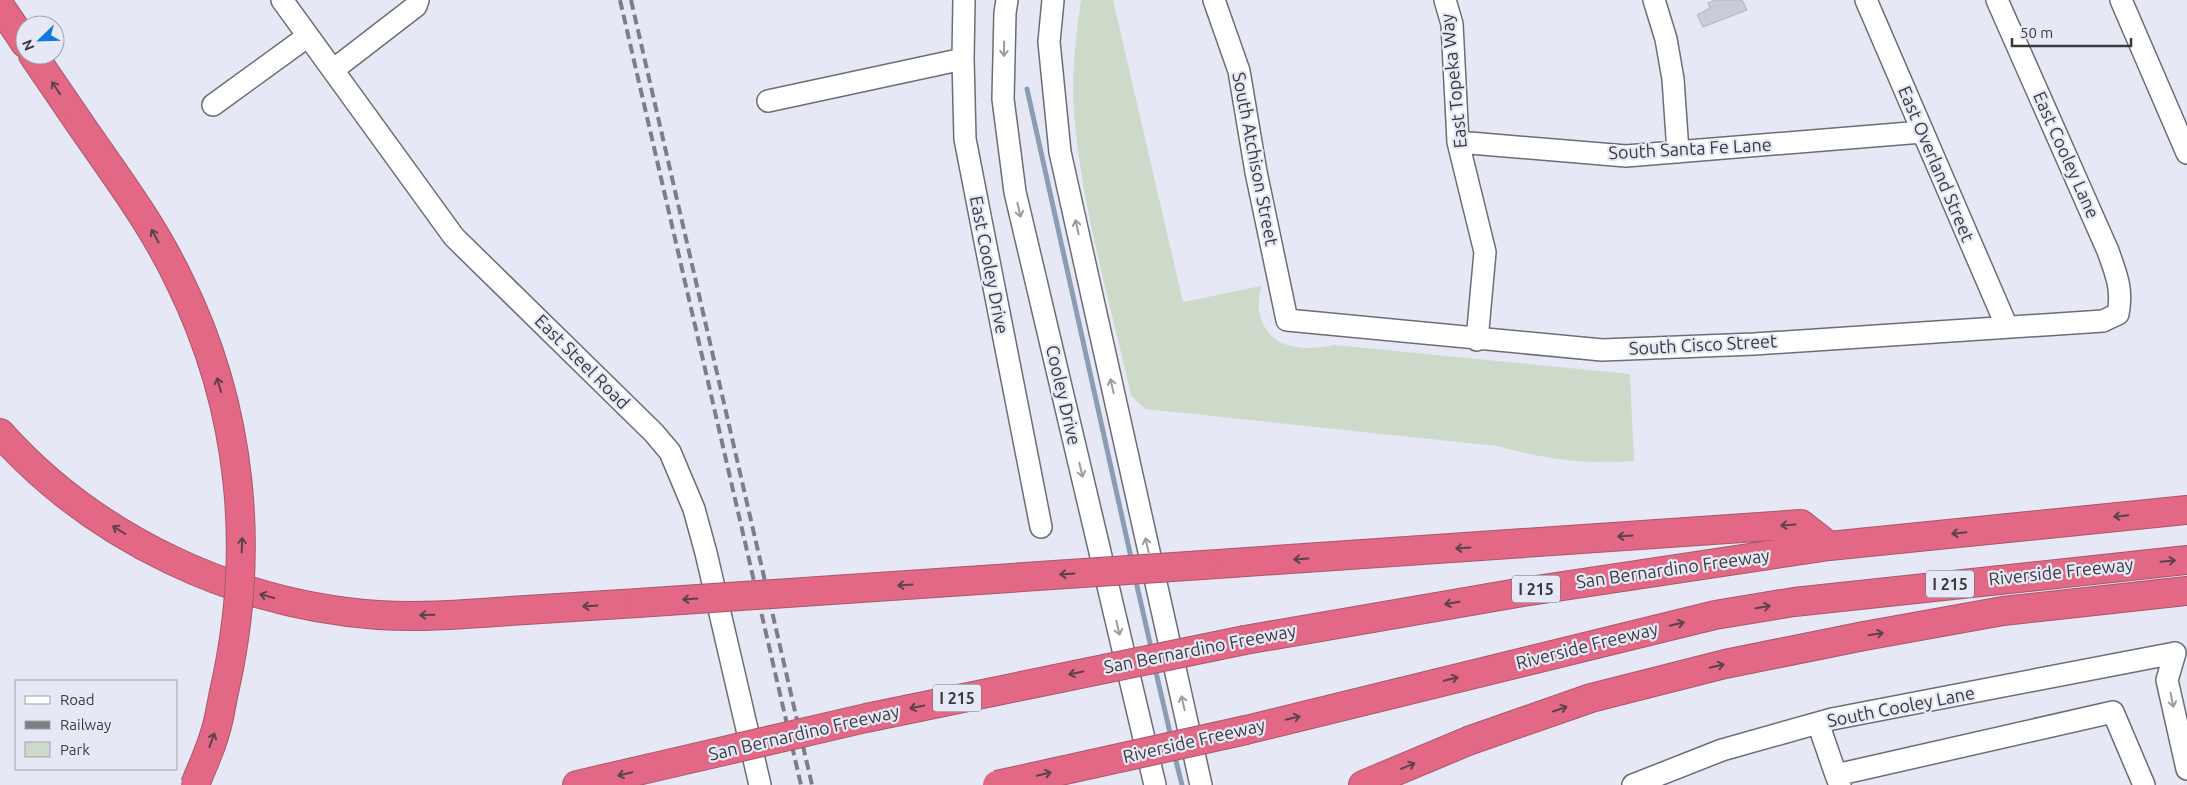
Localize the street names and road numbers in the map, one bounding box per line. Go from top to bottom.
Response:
street label: East Topeka Way [1436,13,1470,149]
street label: South Atchison Street [1229,70,1283,247]
street label: East Overland Street [1895,83,1979,244]
street label: East Cooley Lane [2030,88,2104,221]
street label: South Santa Fe Lane [1608,134,1772,162]
street label: East Cooley Drive [967,194,1013,336]
street label: East Steel Road [531,310,634,413]
street label: South Cisco Street [1628,330,1777,358]
street label: Cooley Drive [1043,343,1085,447]
street label: San Bernardino Freeway [1575,544,1771,591]
street label: Riverside Freeway [1987,553,2135,589]
road number: I 215 [1926,570,1974,598]
road number: I 215 [1512,576,1560,602]
street label: Riverside Freeway [1514,618,1660,672]
street label: San Bernardino Freeway [1102,620,1298,676]
street label: South Cooley Lane [1825,682,1976,730]
road number: I 215 [933,684,981,711]
street label: San Bernardino Freeway [706,700,901,764]
street label: Riverside Freeway [1121,714,1267,766]

